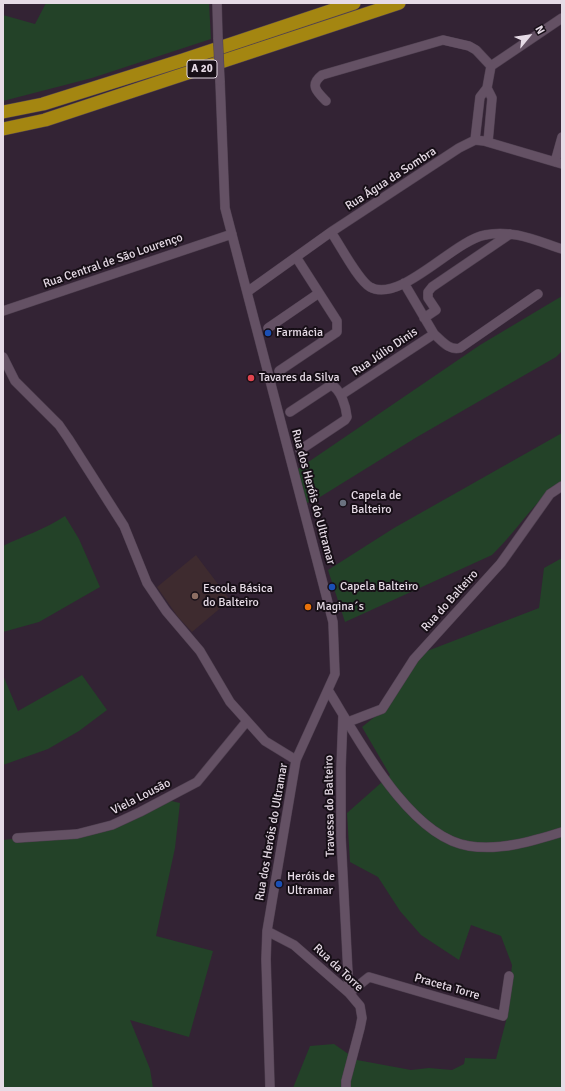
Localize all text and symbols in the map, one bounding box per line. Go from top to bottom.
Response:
north arrow [509,16,549,56]
text: N [532,23,547,36]
road number: A 20 [187,60,217,78]
street label: Rua Água da Sombra [343,144,439,214]
street label: Rua Central de São Lourenço [41,230,185,292]
street label: Rua Júlio Dinis [350,325,420,379]
place label: Farmácia [276,326,323,340]
marker: Farmácia [263,328,273,338]
place label: Tavares da Silva [259,371,339,385]
marker: Tavares da Silva [246,373,256,383]
street label: Rua dos Heróis do Ultramar [288,428,338,566]
place label: Capela de Balteiro [351,489,401,517]
marker: Capela de Balteiro [338,498,348,508]
street label: Rua do Balteiro [419,567,481,635]
place label: Capela Balteiro [340,580,418,594]
place label: Escola Básica do Balteiro [203,582,273,610]
marker: Capela Balteiro [327,582,337,592]
marker: Escola Básica do Balteiro [190,591,200,601]
place label: Magina´s [316,600,364,614]
marker: Magina´s [303,602,313,612]
street label: Travessa do Balteiro [322,755,338,857]
street label: Rua dos Heróis do Ultramar [253,762,291,902]
street label: Viela Lousão [109,776,173,818]
place label: Heróis de Ultramar [287,870,335,898]
marker: Heróis de Ultramar [274,879,284,889]
street label: Rua da Torre [310,941,366,995]
street label: Praceta Torre [413,971,481,1003]

